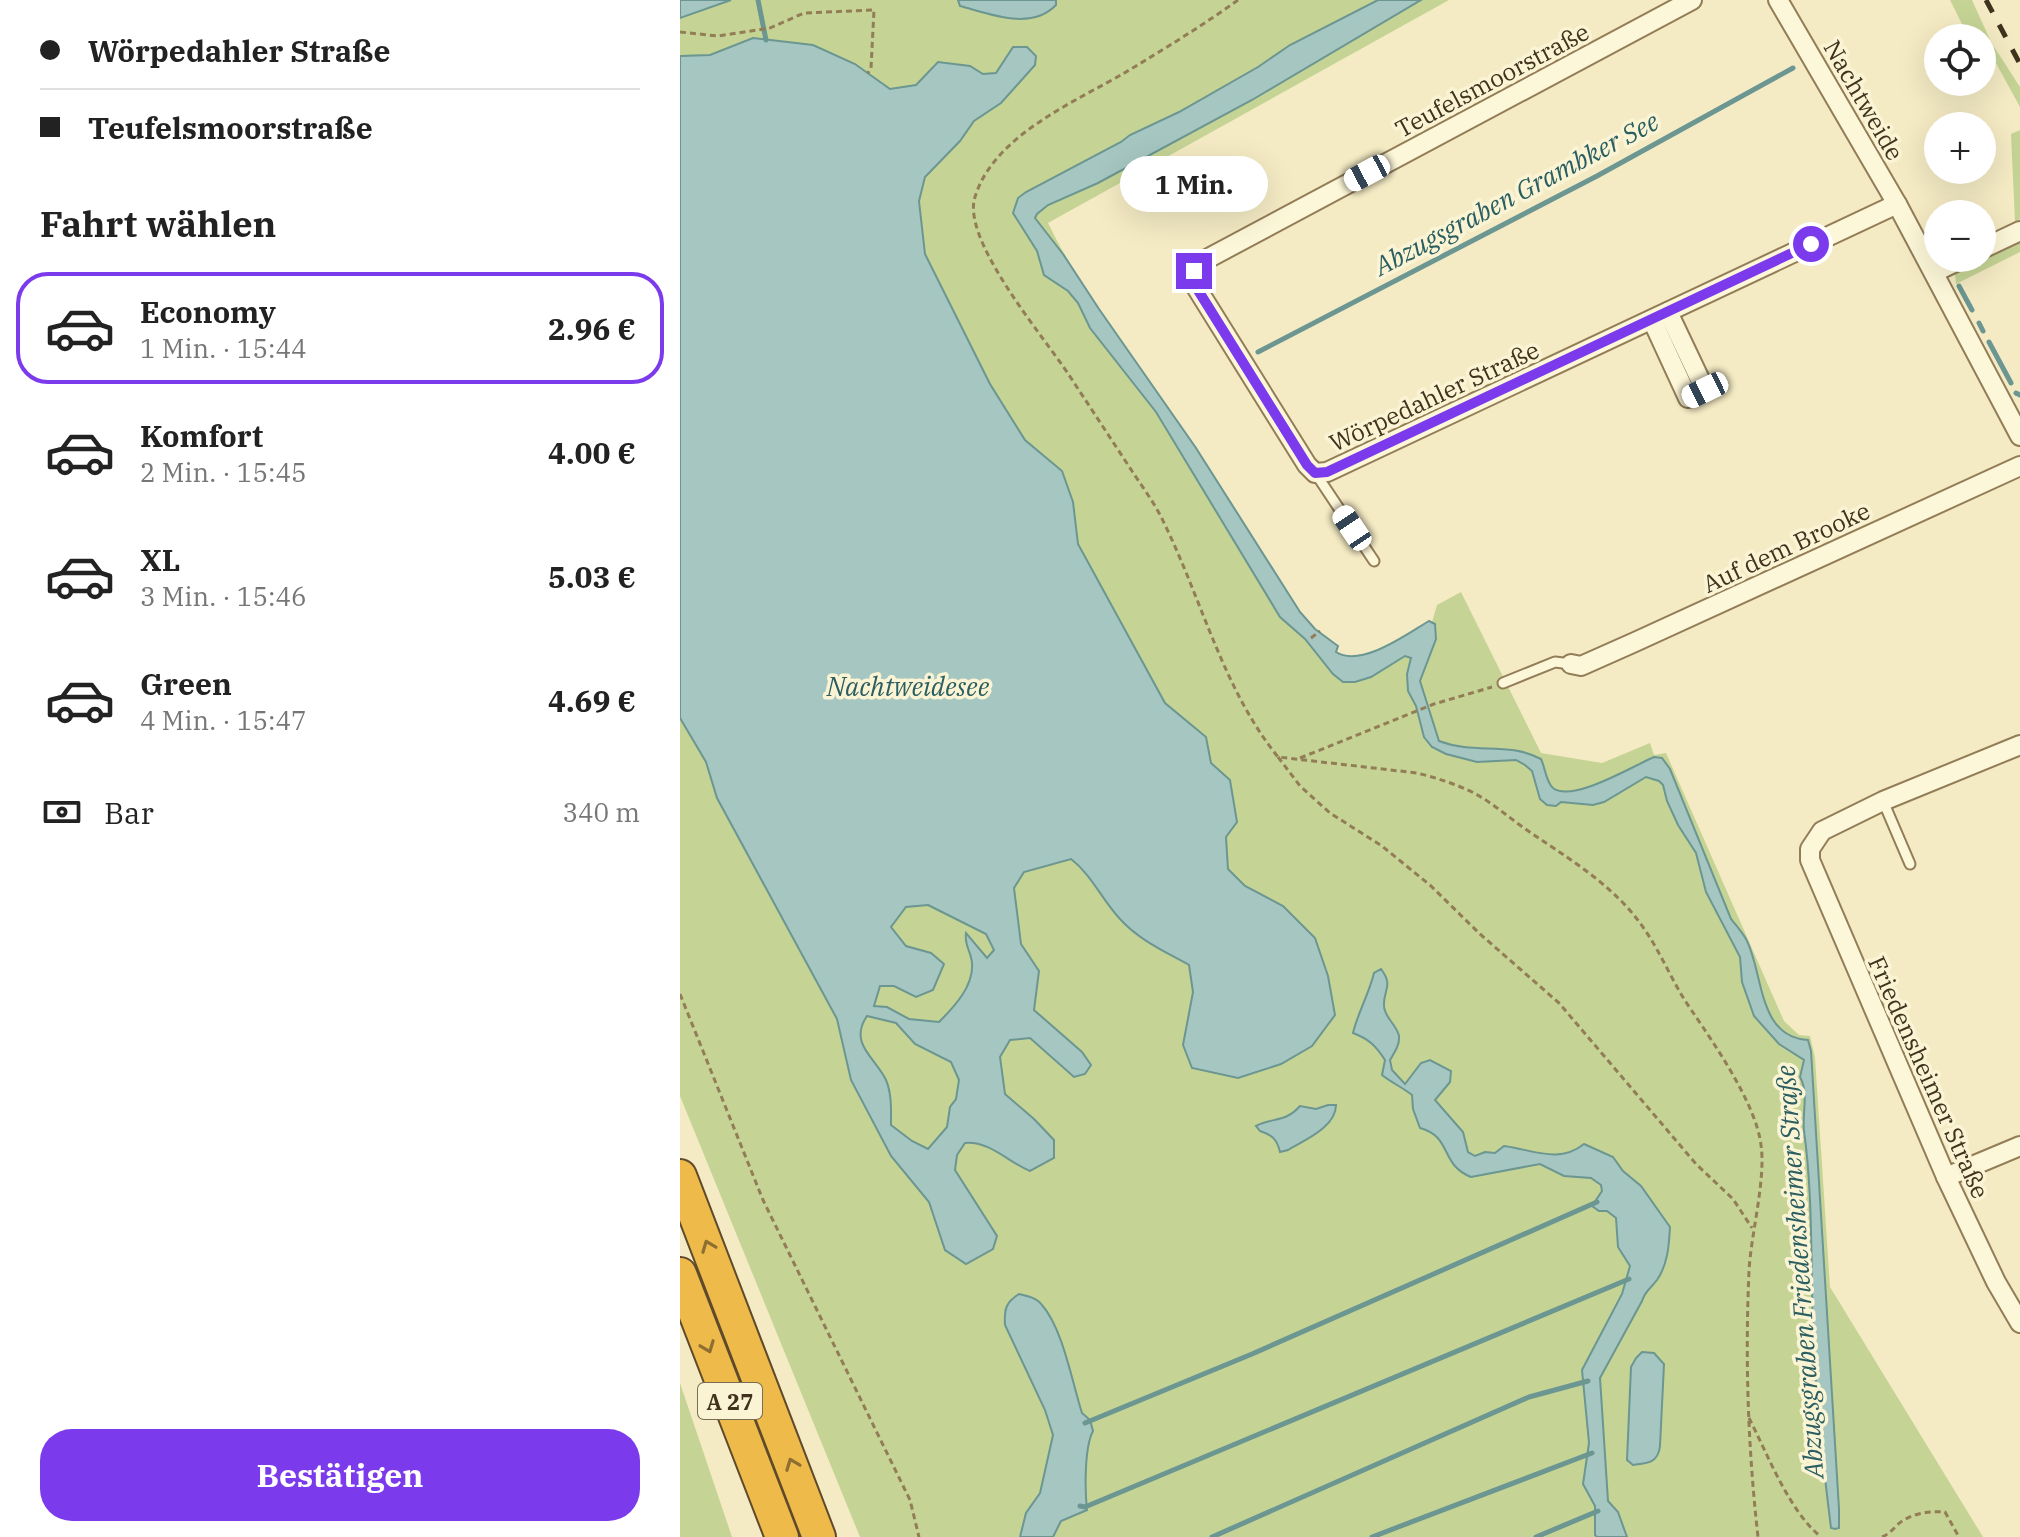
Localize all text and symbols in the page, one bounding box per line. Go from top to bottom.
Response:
street label: Teufelsmoorstraße [1390,15,1594,145]
map controls [1924,24,1996,272]
button: locate [1924,24,1996,96]
text: Wörpedahler Straße [88,31,390,70]
street label: Nachtweide [1817,34,1911,166]
water label: Abzugsgraben Grambker See [1366,103,1665,283]
text: Teufelsmoorstraße [88,108,373,147]
button: + [1924,112,1996,184]
car [1340,151,1394,195]
callout: 1 Min. [1120,155,1268,211]
text: 1 Min. [1155,167,1233,201]
text: Fahrt wählen [40,200,276,247]
button: − [1924,200,1996,272]
route start [1793,226,1829,262]
route end [1176,253,1212,289]
icon: car [44,292,116,364]
text: Economy [140,292,276,331]
text: 2.96 € [548,309,636,348]
text: 1 Min. · 15:44 [140,331,307,365]
street label: Wörpedahler Straße [1324,333,1544,459]
car [1678,369,1732,411]
icon: car [44,416,116,488]
text: Komfort [140,416,263,455]
text: 4.00 € [548,433,636,472]
text: 2 Min. · 15:45 [140,455,307,489]
street label: Auf dem Brooke [1697,494,1875,600]
car [1329,501,1375,555]
icon: car [44,540,116,612]
text: XL [140,540,180,579]
text: 5.03 € [548,557,636,596]
text: 3 Min. · 15:46 [140,579,307,613]
icon: car [44,664,116,736]
text: Green [140,664,232,703]
water label: Nachtweidesee [826,669,990,703]
text: 4.69 € [548,681,636,720]
text: 4 Min. · 15:47 [140,703,307,737]
icon: cash [40,790,84,834]
text: Bar [104,793,154,832]
text: 340 m [562,795,640,829]
street label: Friedensheimer Straße [1861,951,1997,1203]
water label: Abzugsgraben Friedensheimer Straße [1768,1064,1831,1482]
one-way arrow [701,1240,717,1254]
one-way arrow [699,1339,715,1353]
road number: A 27 [698,1383,762,1419]
button: Bestätigen [40,1429,640,1521]
one-way arrow [785,1458,802,1472]

